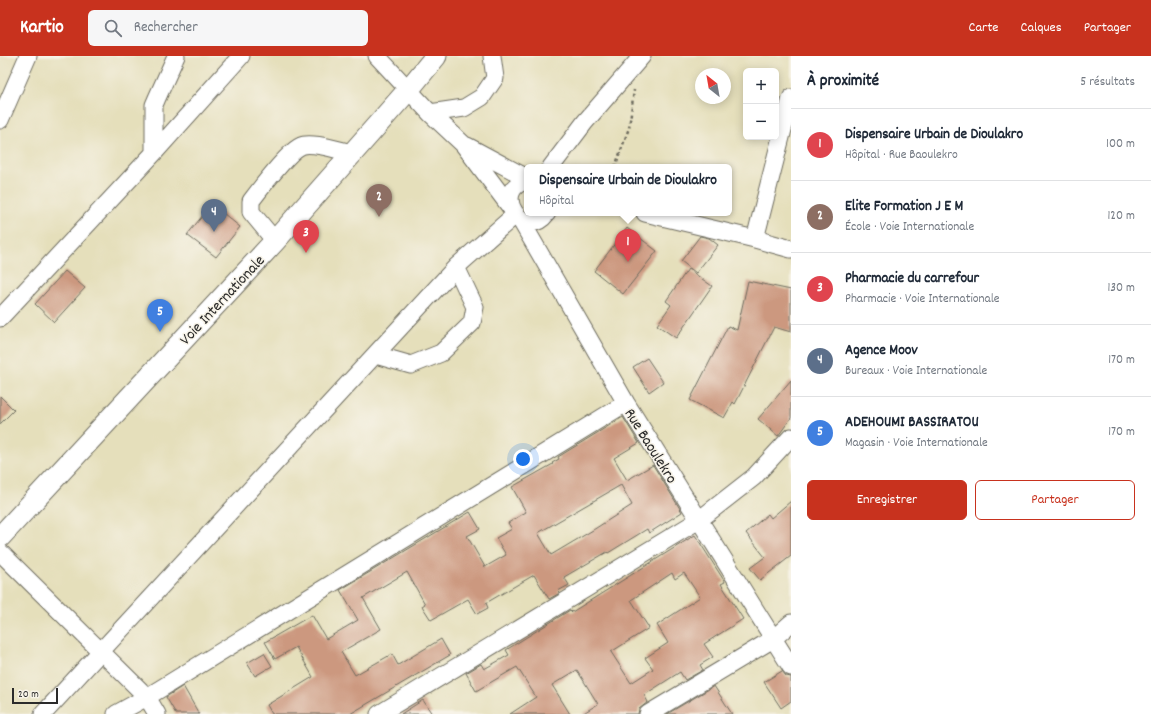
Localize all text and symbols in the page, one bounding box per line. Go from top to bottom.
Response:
search box [88,10,368,46]
text: Kartio [20,15,64,42]
icon: search [102,17,124,39]
text: Rechercher [134,17,198,39]
text: Carte [969,18,999,38]
text: Calques [1021,18,1062,38]
text: Partager [1084,18,1131,38]
north arrow [695,68,731,104]
map controls [743,68,779,140]
button: + [743,68,779,104]
text: À proximité [807,70,879,94]
text: 5 résultats [1080,73,1135,92]
button: − [743,104,779,140]
text: Dispensaire Urbain de Dioulakro [845,124,1023,146]
text: 1 [819,135,821,154]
text: 100 m [1106,135,1135,154]
text: Hôpital · Rue Baoulekro [845,146,958,165]
popup [524,164,732,216]
text: Dispensaire Urbain de Dioulakro [539,170,717,192]
pin: 2 [366,184,392,217]
text: Hôpital [539,192,574,211]
text: Elite Formation J E M [845,196,963,218]
pin: 4 [201,199,227,232]
text: 2 [817,207,823,226]
text: 120 m [1107,207,1135,226]
text: École · Voie Internationale [845,218,974,237]
pin: 3 [293,220,319,253]
pin: 1 [615,229,641,262]
street label: Voie Internationale [175,250,271,351]
text: Pharmacie du carrefour [845,268,979,290]
text: 3 [817,279,823,298]
text: 130 m [1107,279,1135,298]
text: Pharmacie · Voie Internationale [845,290,1000,309]
pin: 5 [147,299,173,332]
text: Agence Moov [845,340,918,362]
text: 4 [817,351,823,370]
text: 170 m [1108,351,1135,370]
text: Bureaux · Voie Internationale [845,362,987,381]
street label: Rue Baoulekro [618,404,682,488]
text: ADEHOUMI BASSIRATOU [845,412,979,434]
text: 5 [817,423,823,442]
text: 170 m [1108,423,1135,442]
text: Magasin · Voie Internationale [845,434,988,453]
your location [513,449,533,469]
button: Enregistrer [807,480,967,520]
button: Partager [975,480,1135,520]
scale bar [12,686,58,705]
text: 20 m [18,687,39,703]

